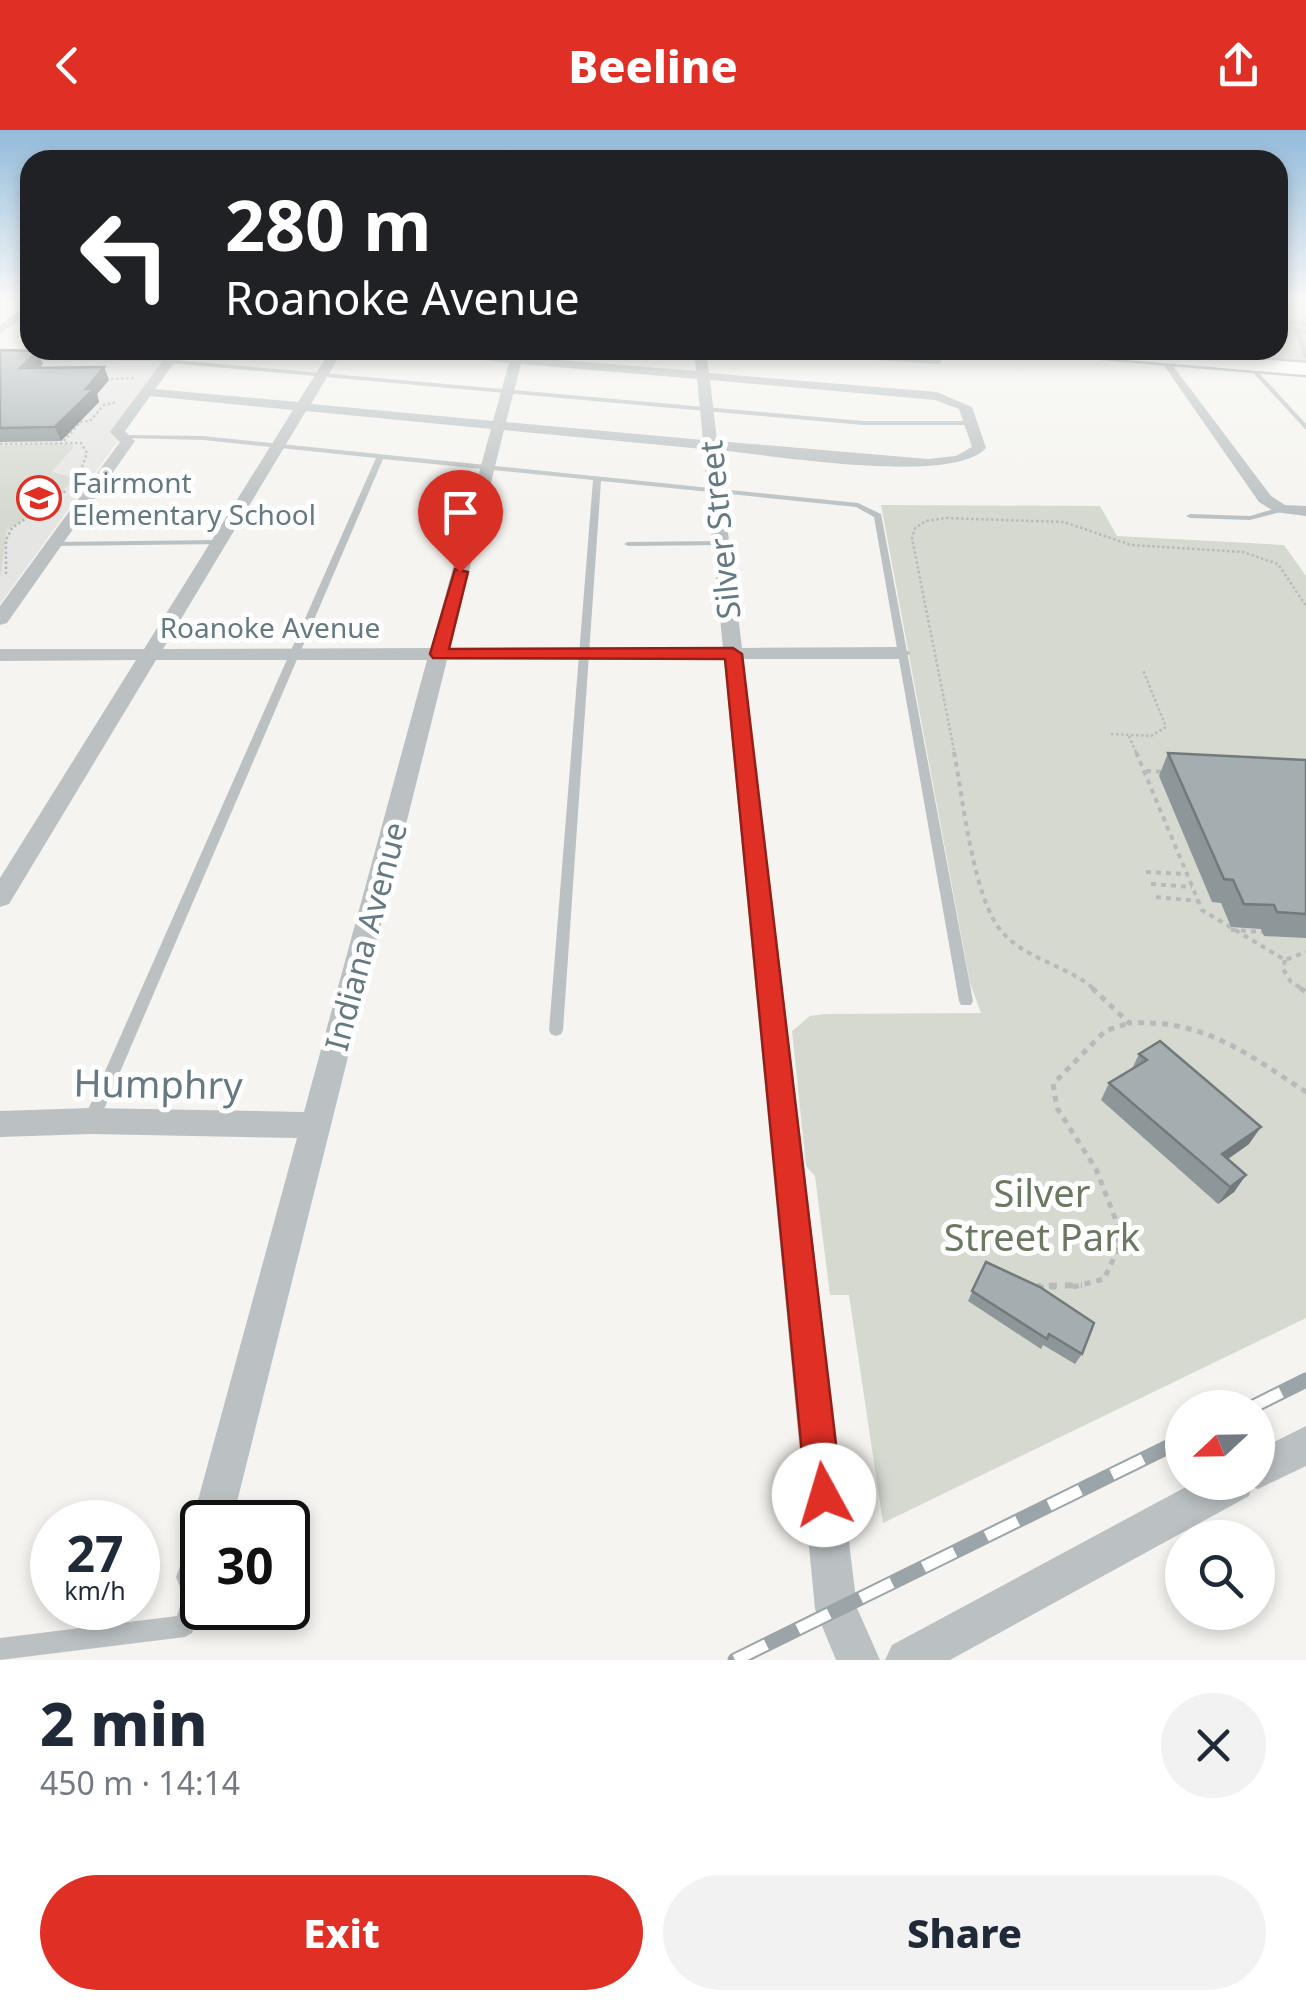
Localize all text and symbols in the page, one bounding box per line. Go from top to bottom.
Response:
text: Beeline [568,35,738,96]
icon: back [40,38,95,93]
icon: share [1211,38,1266,93]
text: 280 m [225,176,432,272]
icon: left [60,190,190,320]
text: Roanoke Avenue [225,267,580,328]
street label: Silver Street [688,439,750,621]
place label: Fairmont Elementary School [72,463,316,533]
pin [418,470,503,573]
school or university icon: Fairmont Elementary School [16,475,62,521]
icon: arrive [433,485,488,540]
street label: Roanoke Avenue [160,608,380,646]
street label: Indiana Avenue [314,817,416,1055]
street label: Humphry [73,1056,244,1110]
park label: Silver Street Park [944,1166,1140,1262]
north arrow [1165,1390,1275,1500]
map controls [1165,1390,1275,1630]
position arrow [772,1443,876,1547]
speed limit sign: 30 [180,1500,310,1630]
text: 27 [66,1519,124,1587]
button: search [1165,1520,1275,1630]
text: km/h [64,1573,126,1607]
text: 2 min [40,1682,208,1764]
button: close [1161,1693,1266,1798]
text: 450 m · 14:14 [40,1761,240,1804]
button: Exit [40,1875,643,1990]
button: Share [663,1875,1266,1990]

